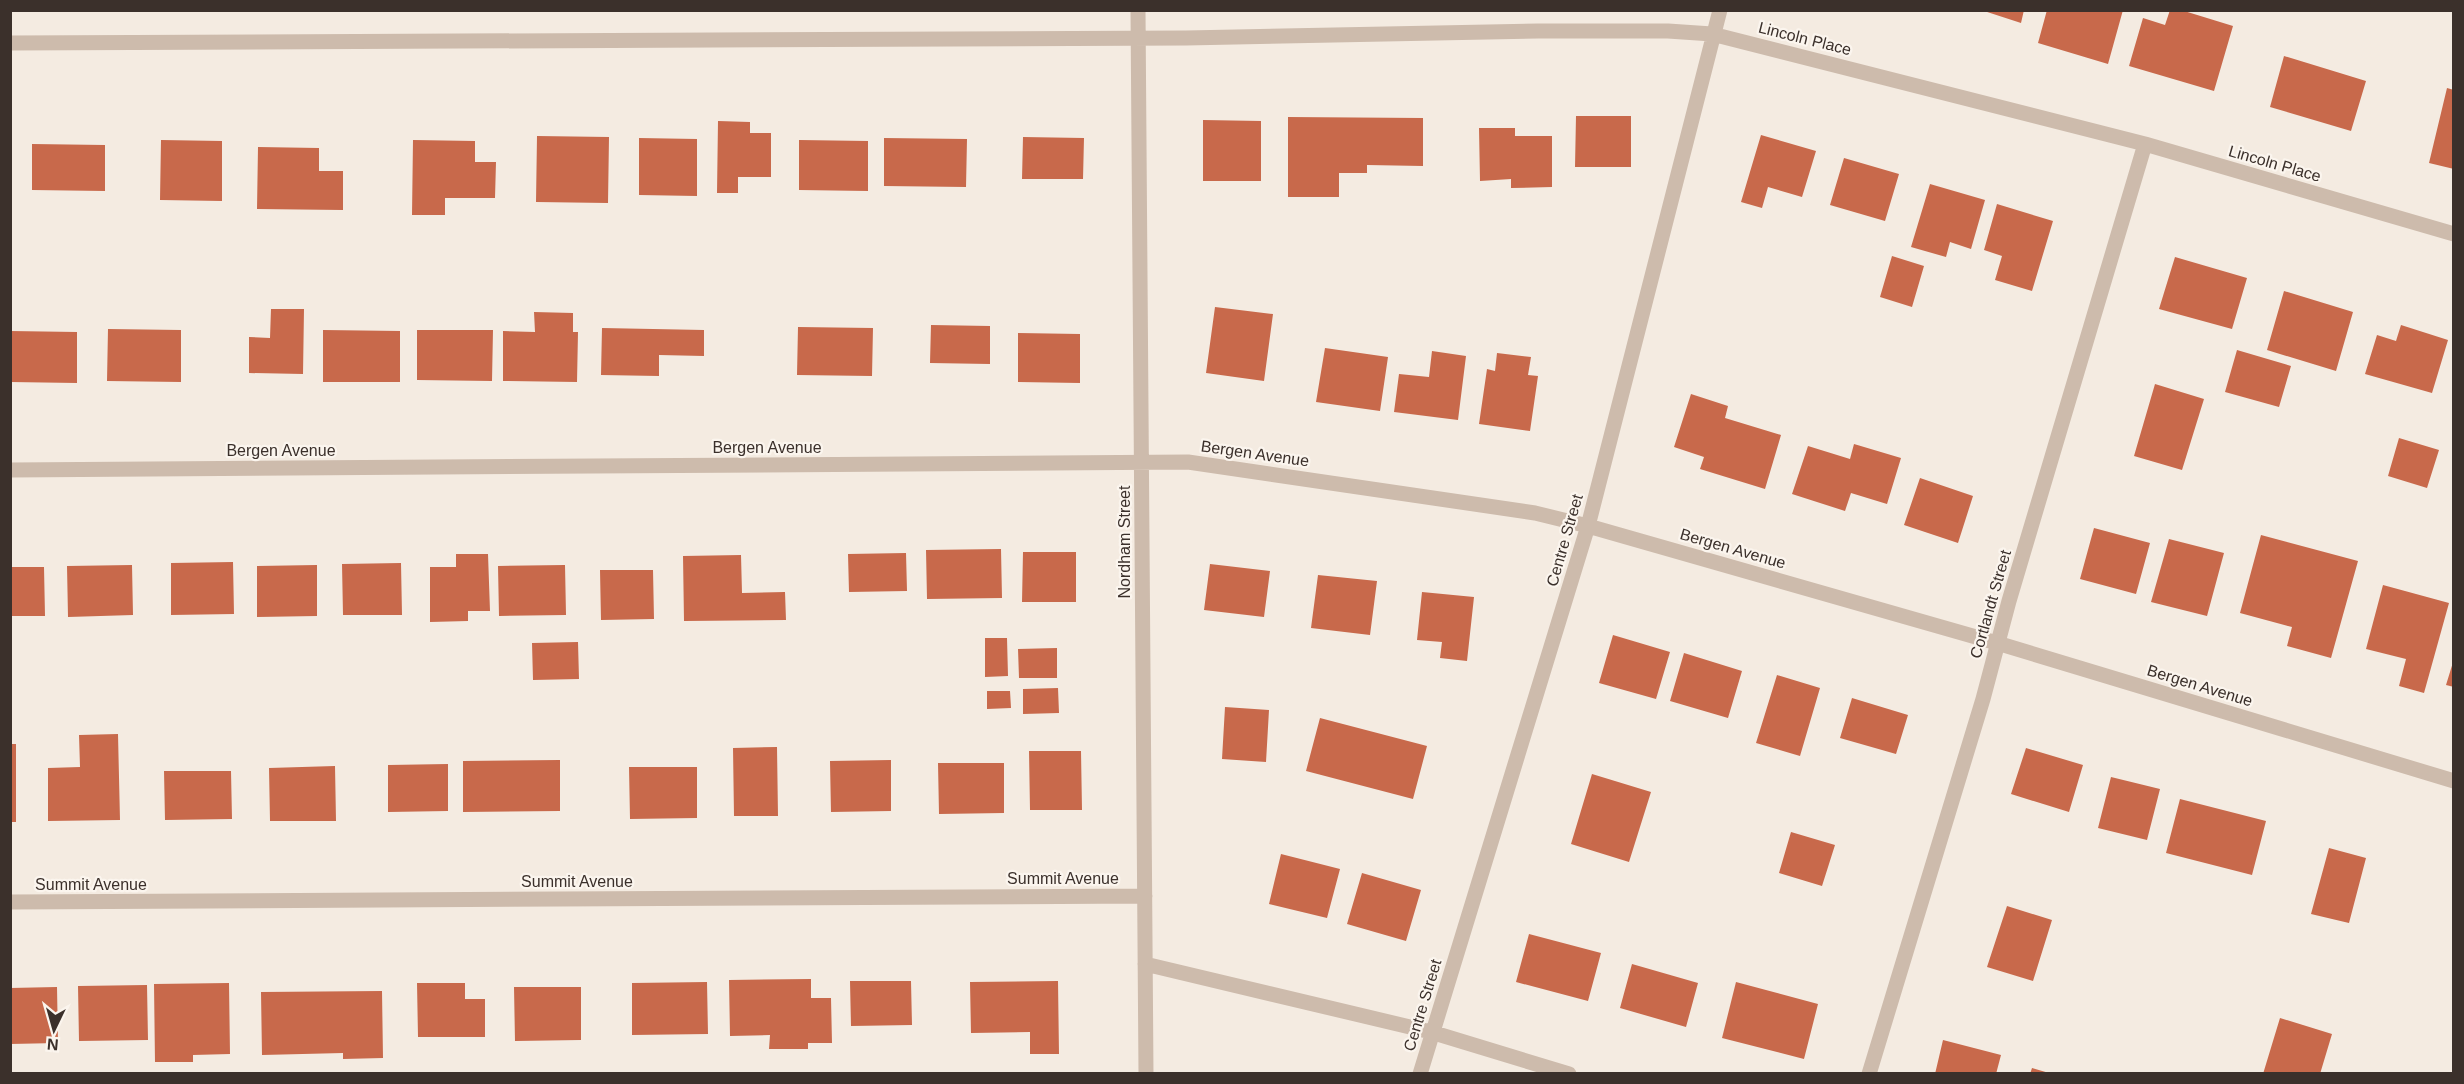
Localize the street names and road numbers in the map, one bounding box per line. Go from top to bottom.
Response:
street label: Lincoln Place [1757,19,1853,58]
street label: Lincoln Place [2227,142,2323,185]
street label: Bergen Avenue [1200,437,1310,470]
street label: Bergen Avenue [712,439,822,456]
street label: Bergen Avenue [226,442,336,459]
street label: Nordham Street [1116,485,1133,598]
street label: Centre Street [1543,492,1586,588]
street label: Bergen Avenue [1678,525,1788,572]
street label: Cortlandt Street [1967,547,2014,660]
street label: Bergen Avenue [2145,661,2255,710]
street label: Summit Avenue [1007,870,1119,887]
street label: Summit Avenue [521,873,633,890]
street label: Summit Avenue [35,876,147,893]
street label: Centre Street [1400,957,1445,1053]

